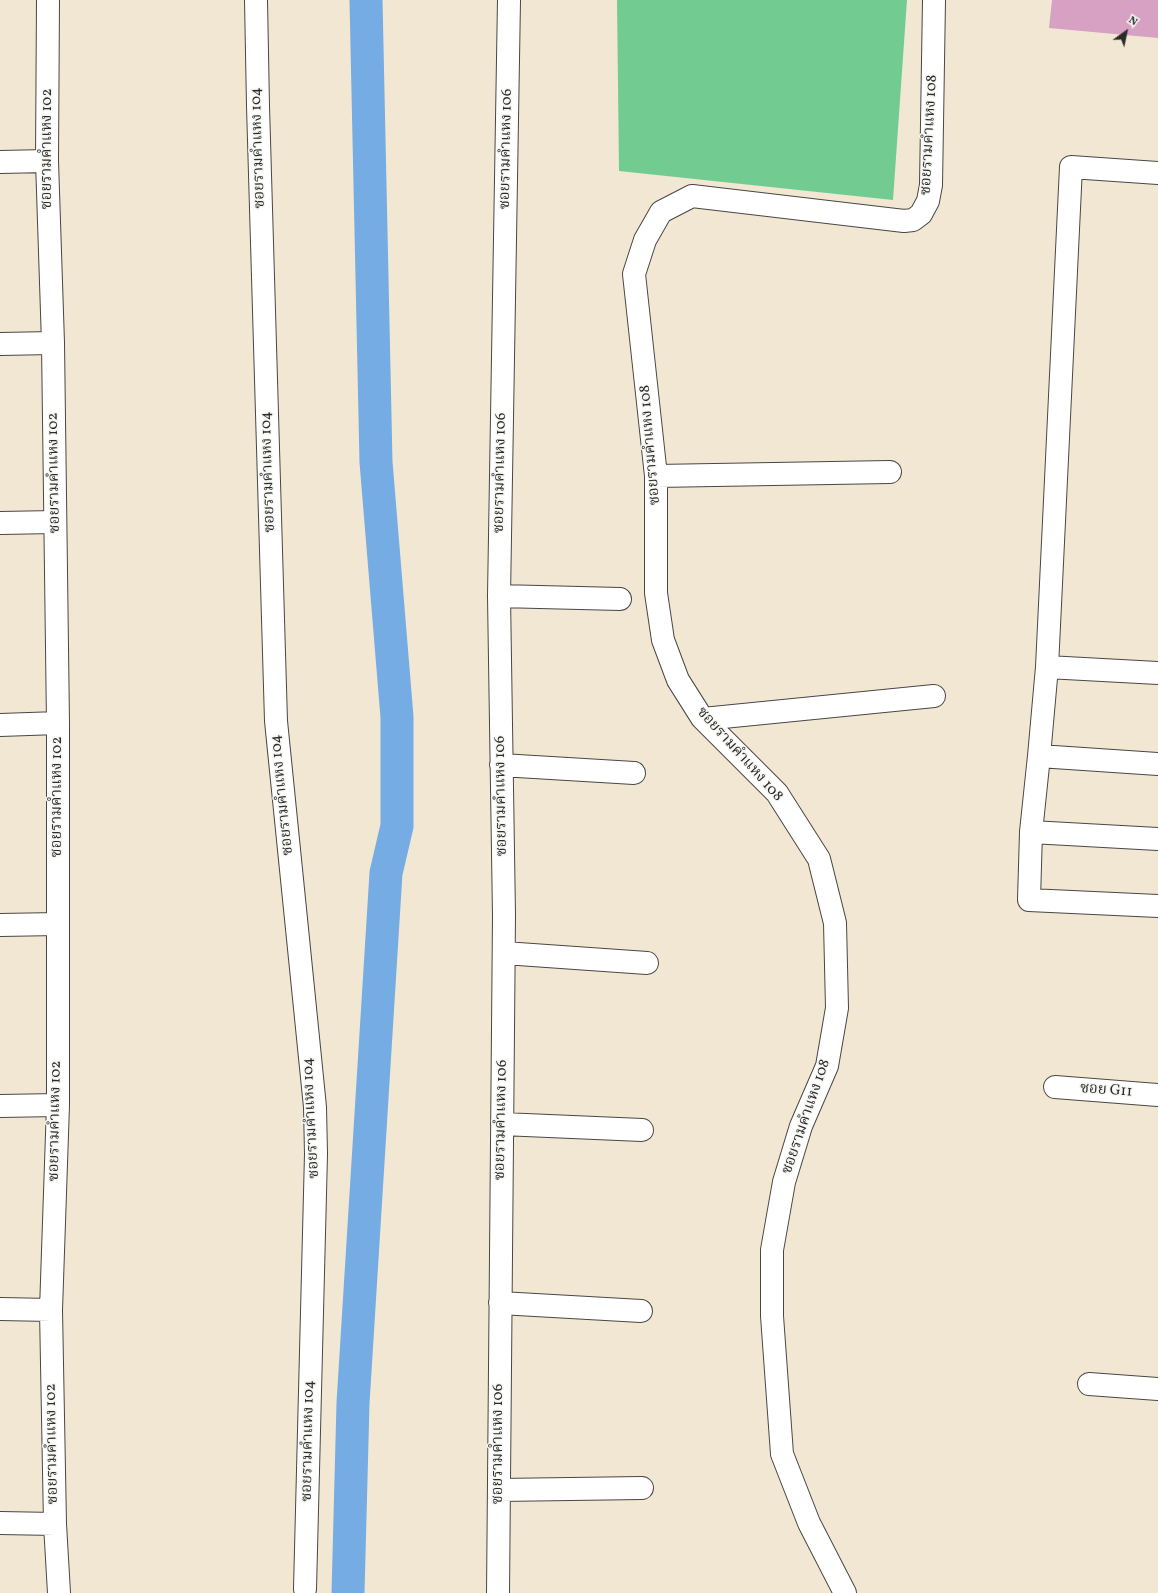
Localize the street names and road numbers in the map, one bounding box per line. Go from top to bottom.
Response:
street label: ซอยรามคำแหง 108 [918,74,942,196]
street label: ซอยรามคําแหง 104 [248,87,270,209]
street label: ซอยรามคําแหง 102 [39,89,57,209]
street label: ซอยรามคําแหง 106 [497,89,517,209]
street label: ซอยรามคำแหง 108 [637,384,665,506]
street label: ซอยรามคําแหง 104 [258,411,280,533]
street label: ซอยรามคําแหง 102 [45,412,65,534]
street label: ซอยรามคําแหง 106 [491,413,511,533]
street label: ซอยรามคำแหง 108 [692,704,786,806]
street label: ซอยรามคําแหง 104 [268,734,298,856]
street label: ซอยรามคําแหง 106 [492,736,512,856]
street label: ซอยรามคําแหง 102 [49,737,67,857]
street label: ซอยรามคําแหง 104 [300,1057,324,1179]
street label: ซอยรามคำแหง 108 [779,1057,835,1177]
street label: ซอยรามคําแหง 102 [46,1060,66,1182]
street label: ซอยรามคําแหง 106 [492,1060,512,1180]
street label: ซอย G11 [1079,1080,1133,1102]
street label: ซอยรามคําแหง 104 [299,1380,319,1502]
street label: ซอยรามคําแหง 102 [43,1383,63,1505]
street label: ซอยรามคําแหง 106 [490,1384,508,1504]

